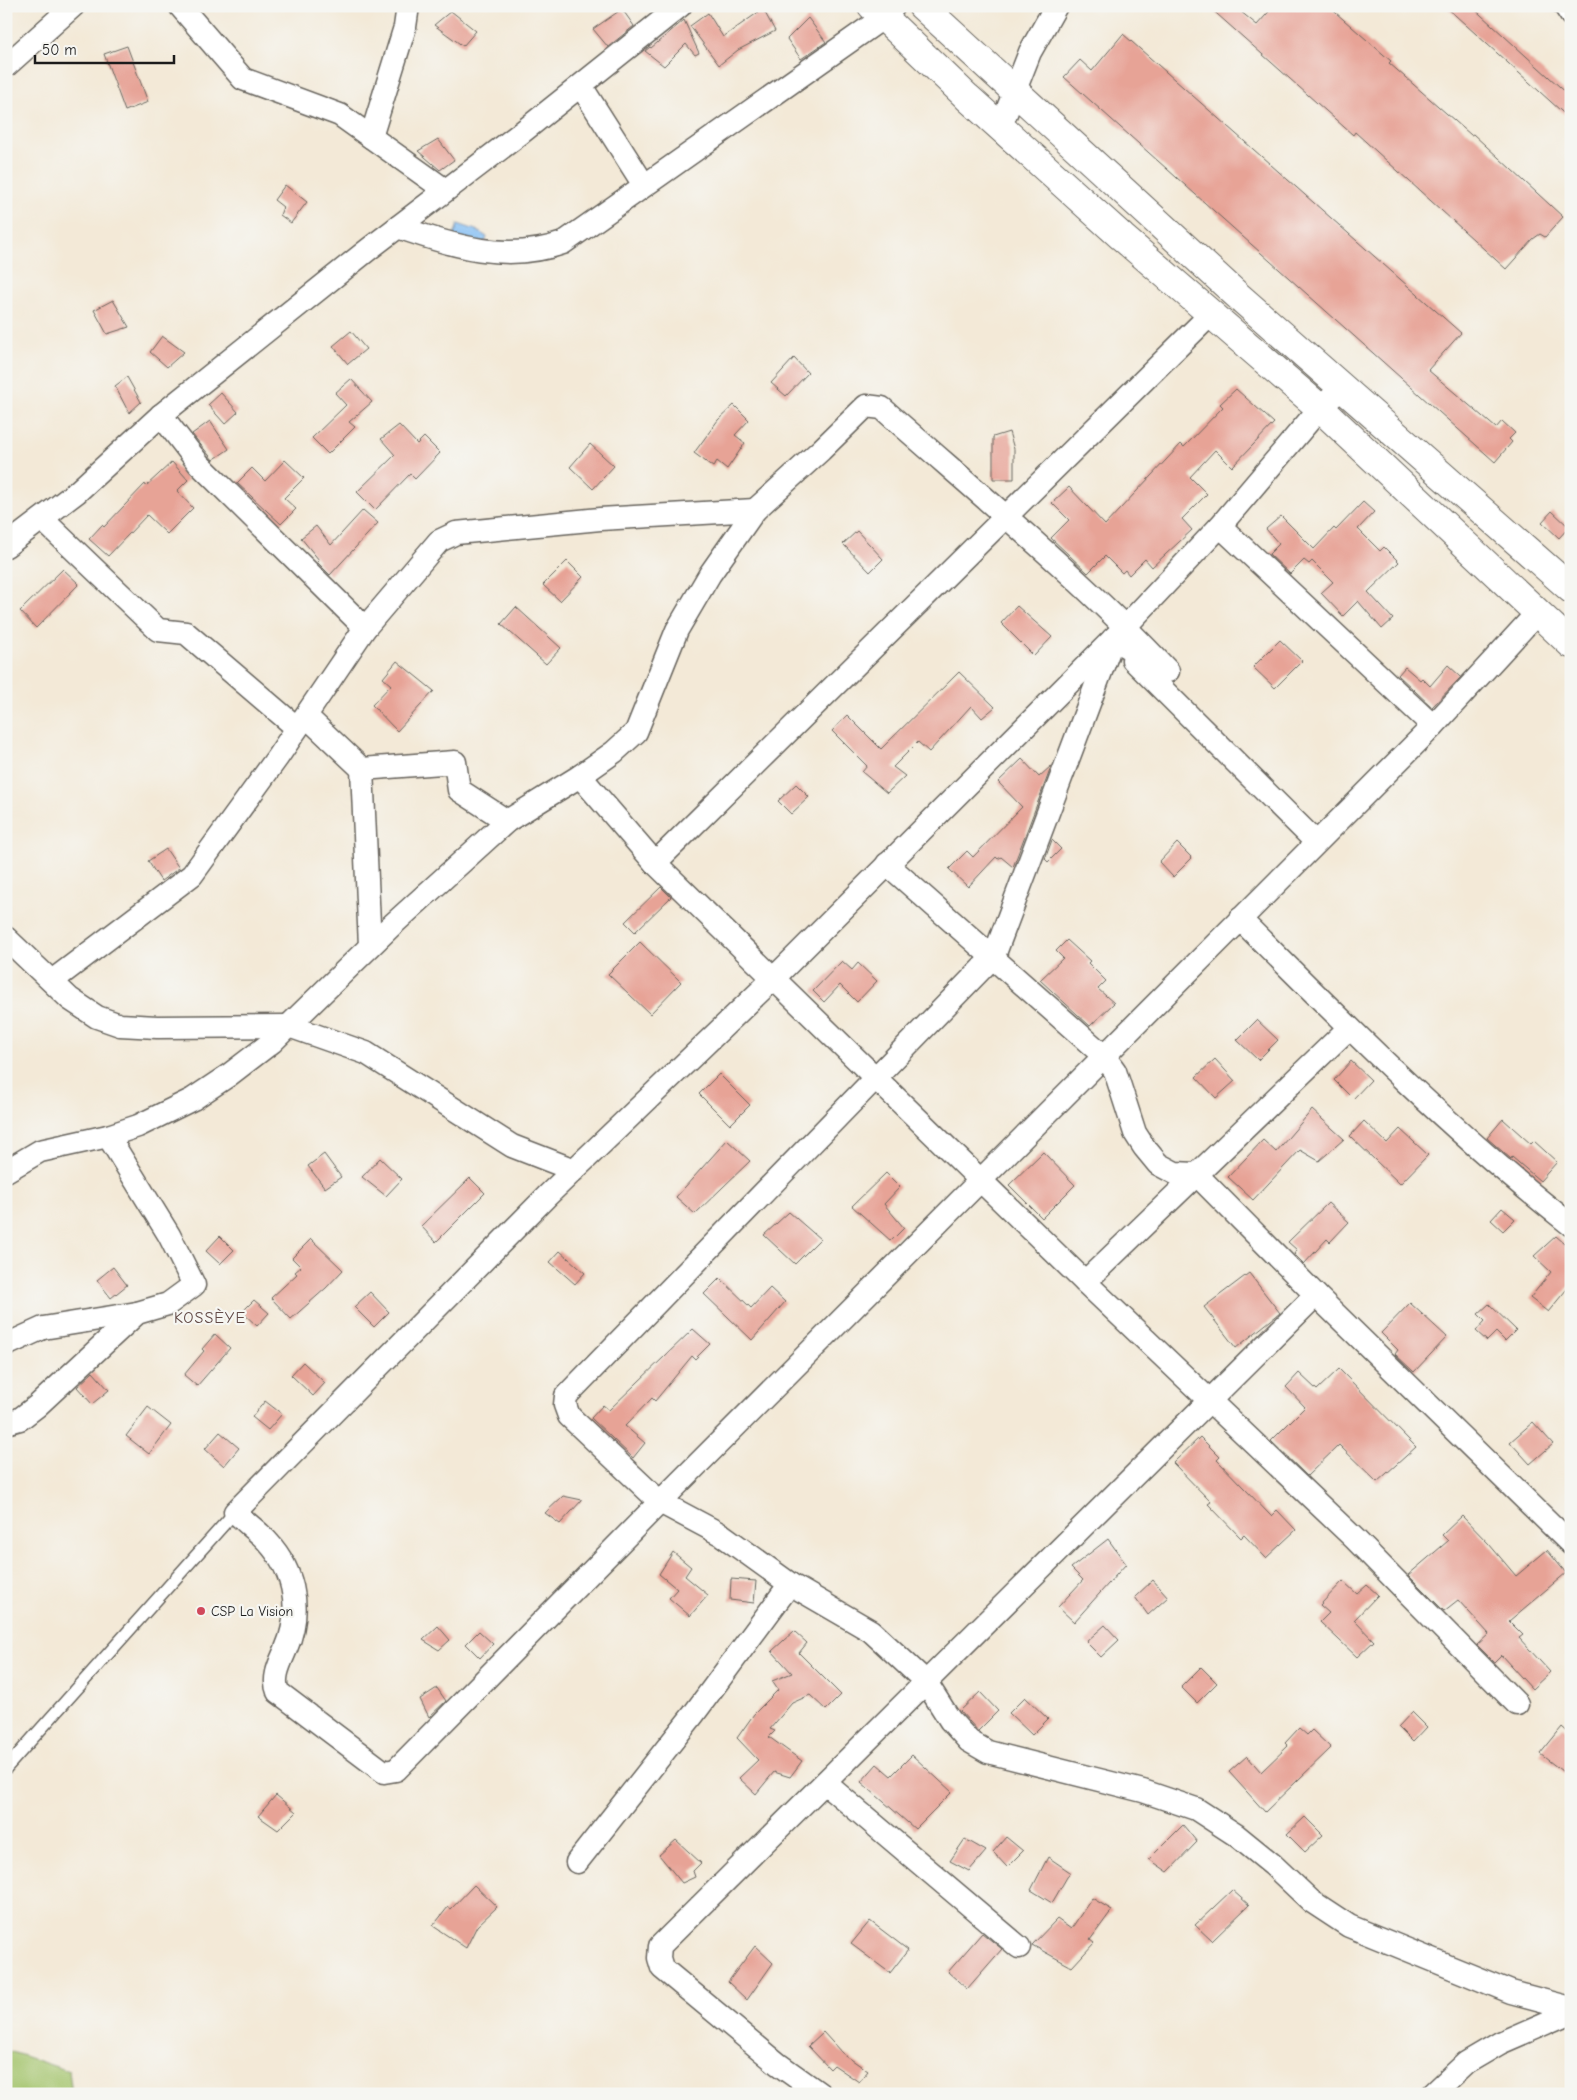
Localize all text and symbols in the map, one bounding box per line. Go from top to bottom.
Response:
scale bar [35,32,174,64]
text: 50 m [42,41,77,59]
district label: KOSSÈYE [174,1308,246,1327]
place label: CSP La Vision [211,1603,293,1620]
marker: CSP La Vision [195,1605,207,1617]

